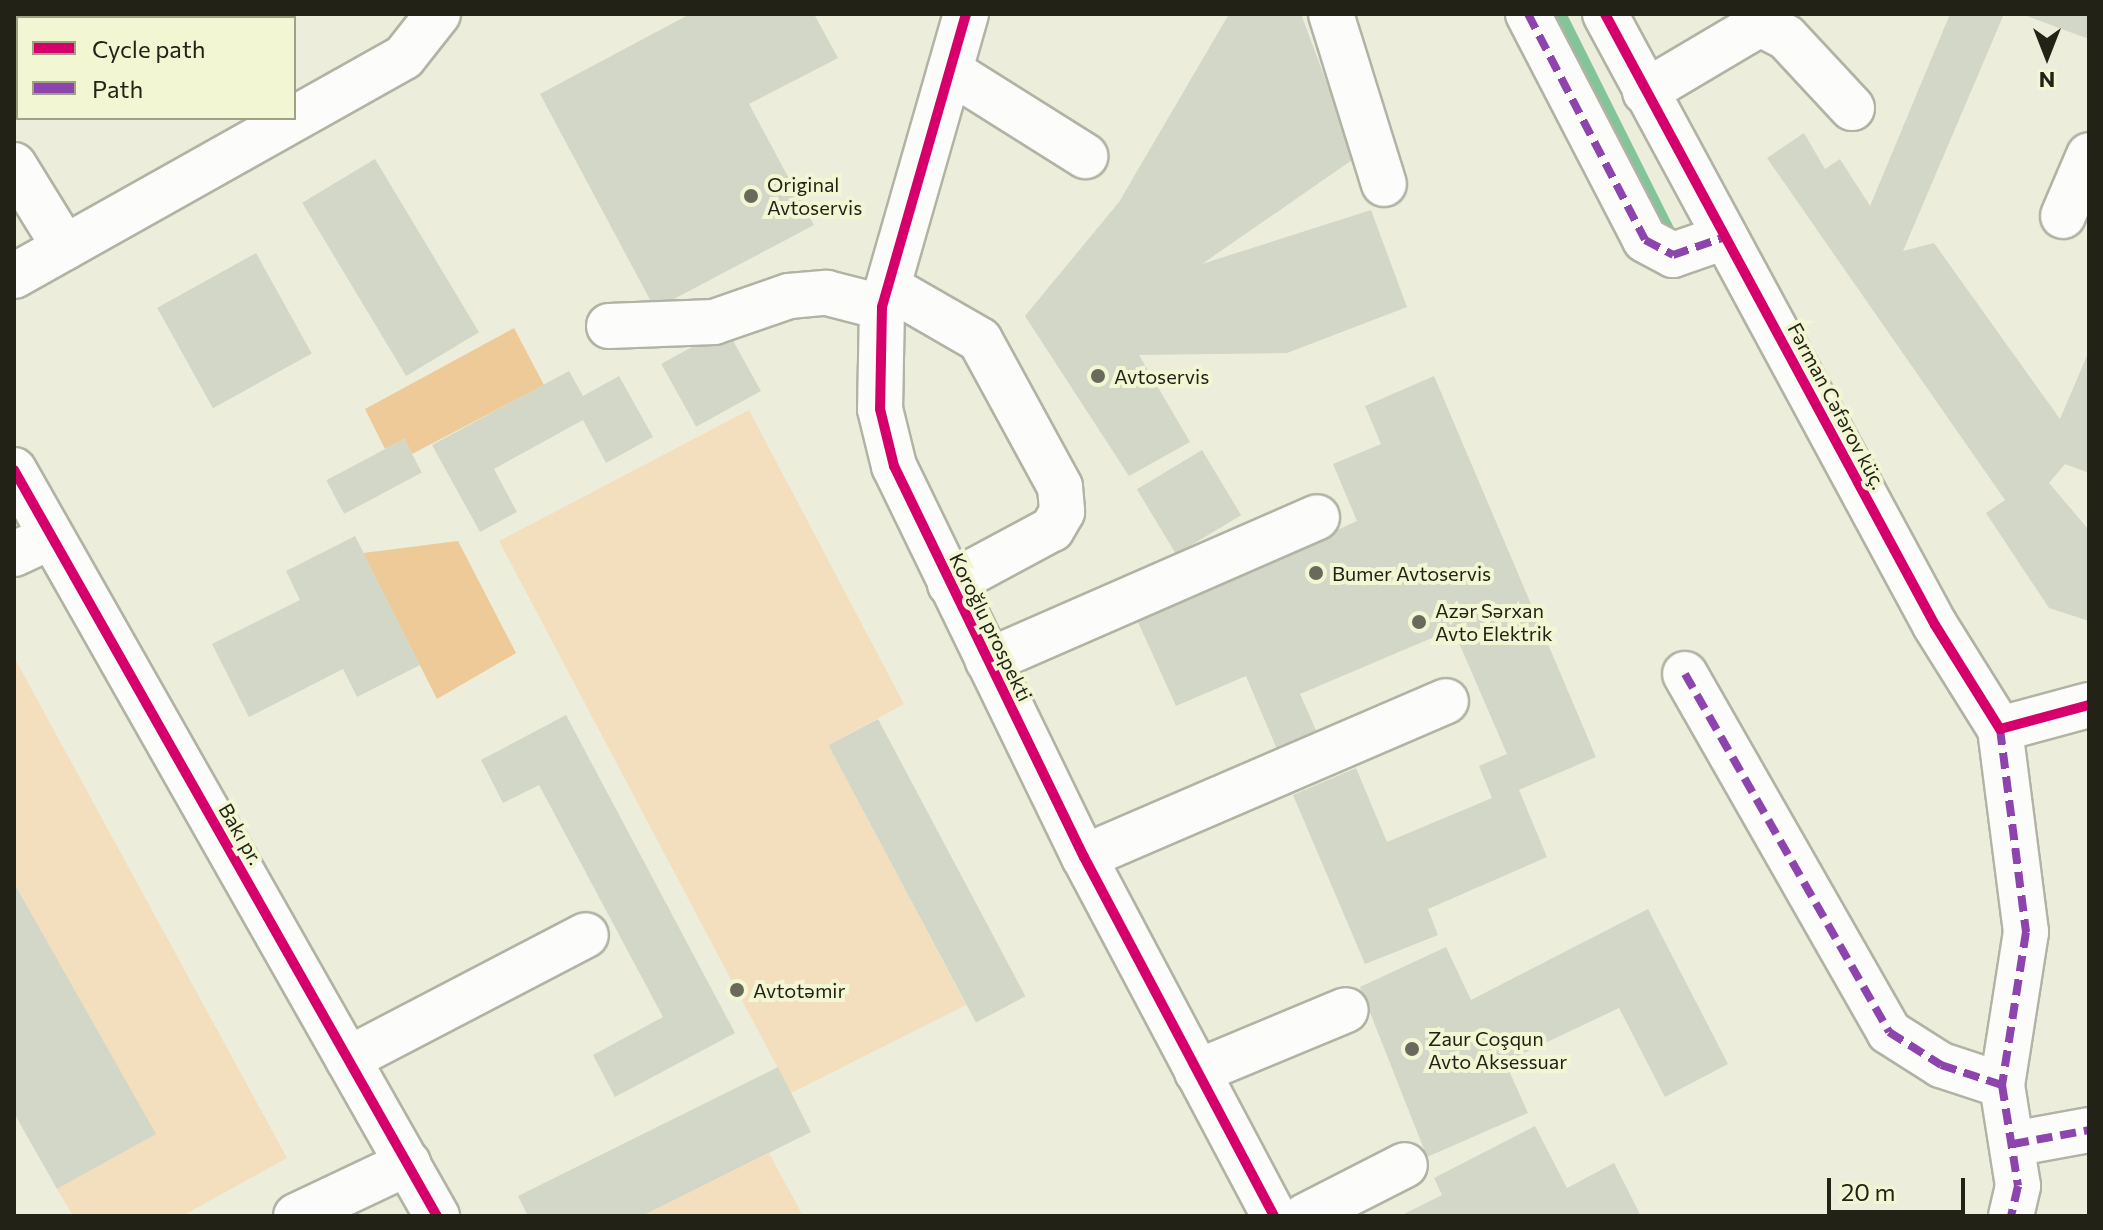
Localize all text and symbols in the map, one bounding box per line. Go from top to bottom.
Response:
legend [16,16,296,120]
north arrow [2007,16,2087,96]
text: Cycle path [92,34,206,63]
text: N [2039,67,2055,94]
text: Path [92,74,143,103]
place label: Original Avtoservis [767,172,862,219]
marker: Original Avtoservis [742,187,760,205]
street label: Fərman Cəfərov küç. [1783,319,1891,493]
place label: Avtoservis [1114,364,1209,388]
marker: Avtoservis [1089,367,1107,385]
street label: Koroğlu prospekti [945,549,1037,705]
place label: Bumer Avtoservis [1332,561,1491,585]
marker: Bumer Avtoservis [1307,564,1325,582]
place label: Azər Sərxan Avto Elektrik [1435,598,1553,645]
marker: Azər Sərxan Avto Elektrik [1410,613,1428,631]
street label: Bakı pr. [214,799,268,869]
place label: Avtotəmir [753,978,845,1002]
marker: Avtotəmir [728,981,746,999]
place label: Zaur Coşqun Avto Aksessuar [1428,1026,1567,1073]
marker: Zaur Coşqun Avto Aksessuar [1403,1040,1421,1058]
scale bar [1831,1162,1969,1212]
text: 20 m [1841,1177,1895,1206]

